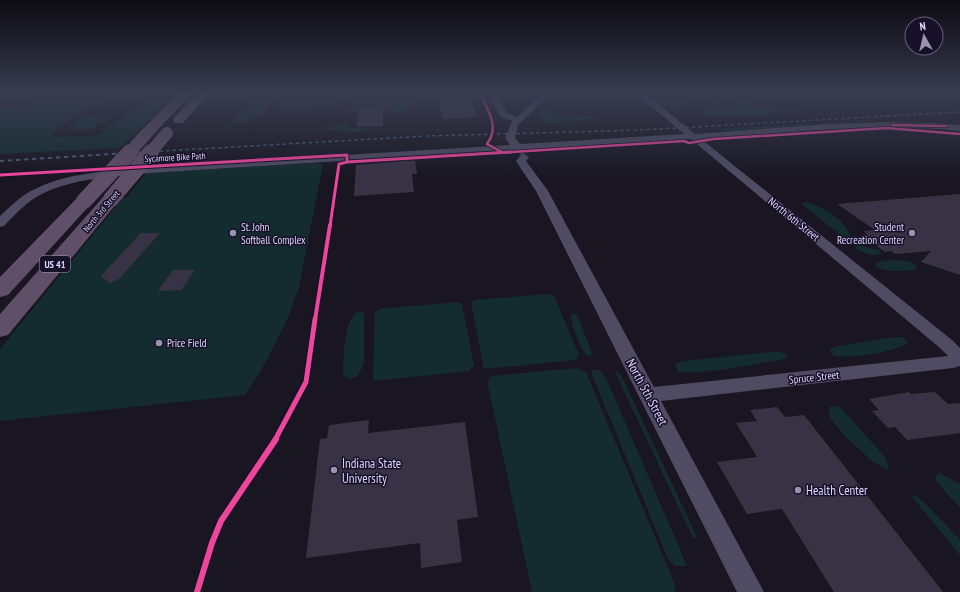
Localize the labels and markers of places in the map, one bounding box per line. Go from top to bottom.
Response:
place label: St. John Softball Complex [241,220,306,247]
place label: Student Recreation Center [837,220,904,247]
marker: St. John Softball Complex [228,228,238,238]
marker: Student Recreation Center [907,228,917,238]
place label: Price Field [167,336,207,350]
marker: Price Field [154,338,164,348]
place label: Indiana State University [342,455,401,487]
marker: Indiana State University [329,465,339,475]
place label: Health Center [806,482,868,499]
marker: Health Center [793,485,803,495]

